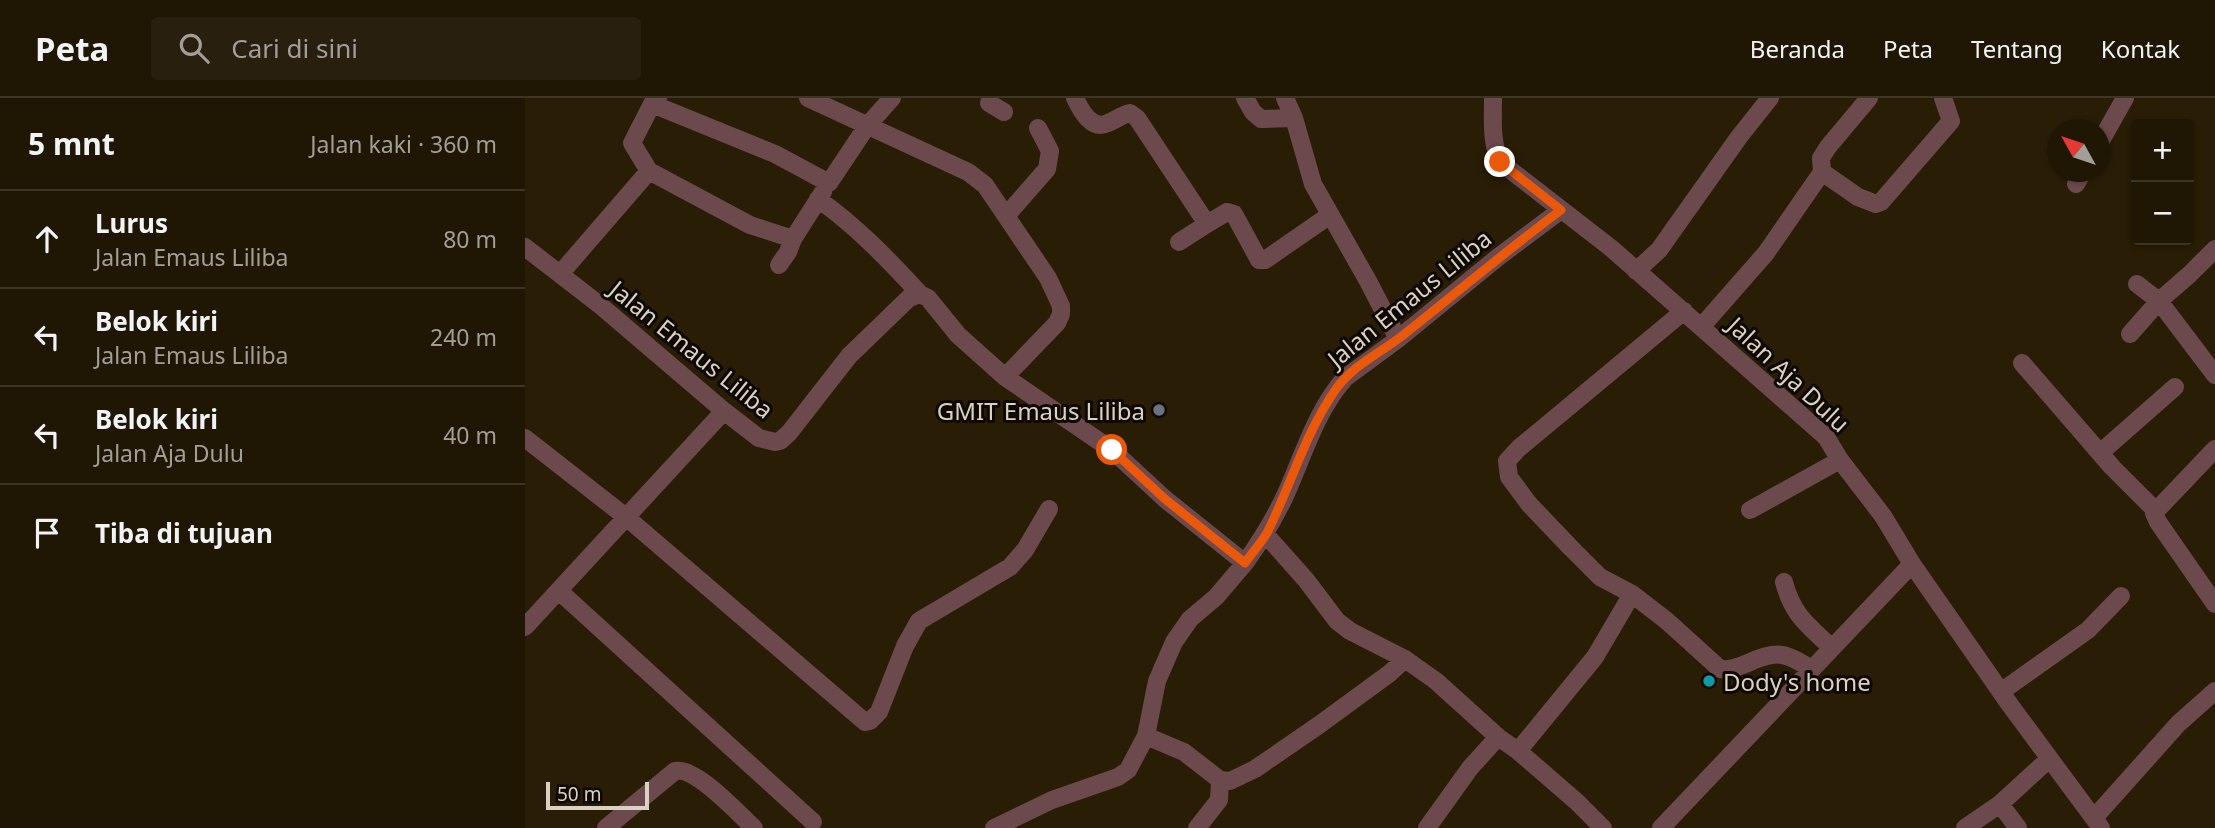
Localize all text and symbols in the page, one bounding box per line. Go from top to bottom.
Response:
search box [151,17,641,80]
text: Peta [35,26,109,71]
icon: search [175,29,213,67]
text: Cari di sini [231,30,358,66]
text: Beranda [1750,32,1845,65]
text: Peta [1883,32,1933,65]
text: Tentang [1971,32,2063,65]
text: Kontak [2101,32,2180,65]
north arrow [2047,119,2110,182]
map controls [2131,119,2194,245]
button: + [2131,119,2194,182]
text: 5 mnt [28,123,115,164]
text: Jalan kaki · 360 m [310,128,497,160]
route end [1484,146,1515,177]
button: − [2131,182,2194,245]
text: Lurus [95,205,168,241]
icon: ahead [28,220,66,258]
street label: Jalan Emaus Liliba [1319,222,1498,376]
text: 80 m [443,223,497,255]
text: Jalan Emaus Liliba [95,241,289,273]
street label: Jalan Emaus Liliba [602,271,781,425]
text: Belok kiri [95,303,218,339]
street label: Jalan Aja Dulu [1719,308,1857,439]
icon: left [28,318,66,356]
text: 240 m [430,321,497,353]
text: Jalan Emaus Liliba [95,339,289,371]
place label: GMIT Emaus Liliba [937,394,1145,427]
text: Belok kiri [95,401,218,437]
marker: GMIT Emaus Liliba [1151,402,1167,418]
icon: left [28,416,66,454]
text: 40 m [443,419,497,451]
route start [1096,434,1127,465]
text: Jalan Aja Dulu [95,437,244,469]
icon: arrive [28,514,66,552]
text: Tiba di tujuan [95,515,273,551]
place label: Dody's home [1723,665,1871,698]
marker: Dody's home [1701,673,1717,689]
scale bar [546,779,649,811]
text: 50 m [557,781,601,807]

